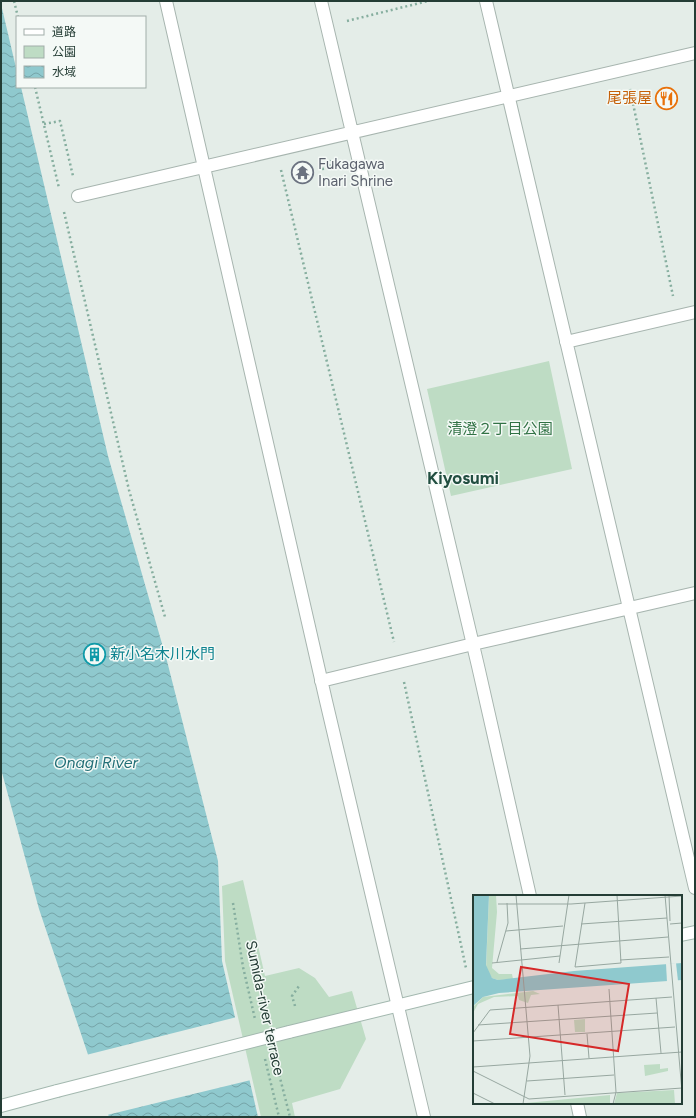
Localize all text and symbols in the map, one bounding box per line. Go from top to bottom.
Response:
legend [16,16,146,88]
text: 道路 [52,25,76,39]
text: 公園 [52,45,76,59]
text: 水域 [52,65,76,79]
restaurant icon: 尾張屋 [654,85,680,111]
place label: 尾張屋 [607,89,652,107]
place label: Fukagawa Inari Shrine [318,155,393,190]
temple icon: Fukagawa Inari Shrine [290,160,316,186]
park label: 清澄２丁目公園 [447,420,553,438]
district label: Kiyosumi [427,468,499,488]
building icon: 新小名木川水門 [82,641,108,667]
place label: 新小名木川水門 [110,645,215,663]
water label: Onagi River [54,753,139,772]
inset map [473,895,682,1104]
street label: Sumida-river terrace [242,939,288,1077]

